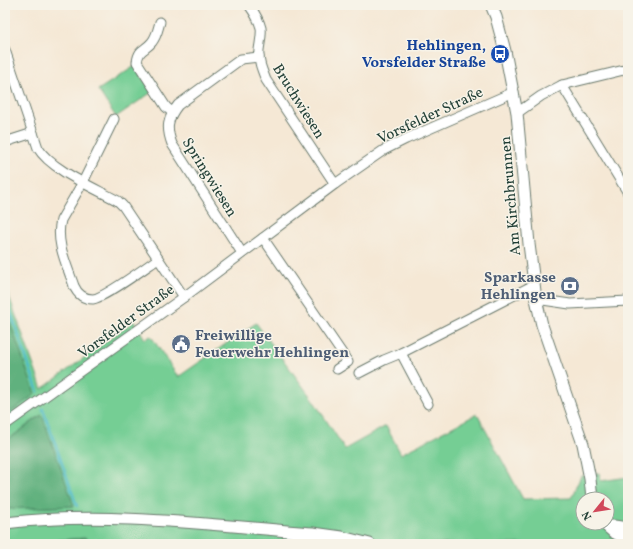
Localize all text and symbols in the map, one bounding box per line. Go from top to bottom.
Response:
place label: Hehlingen, Vorsfelder Straße [362,36,486,74]
bus stop icon: Hehlingen, Vorsfelder Straße [489,43,511,65]
street label: Bruchwiesen [266,60,329,143]
street label: Vorsfelder Straße [374,83,487,150]
street label: Springwiesen [176,134,242,222]
street label: Am Kirchbrunnen [496,135,527,257]
place label: Sparkasse Hehlingen [481,268,556,306]
bank icon: Sparkasse Hehlingen [559,275,581,297]
street label: Vorsfelder Straße [74,280,179,364]
place label: Freiwillige Feuerwehr Hehlingen [195,326,349,364]
public building icon: Freiwillige Feuerwehr Hehlingen [170,333,192,355]
north arrow [575,491,615,531]
text: N [579,508,596,522]

